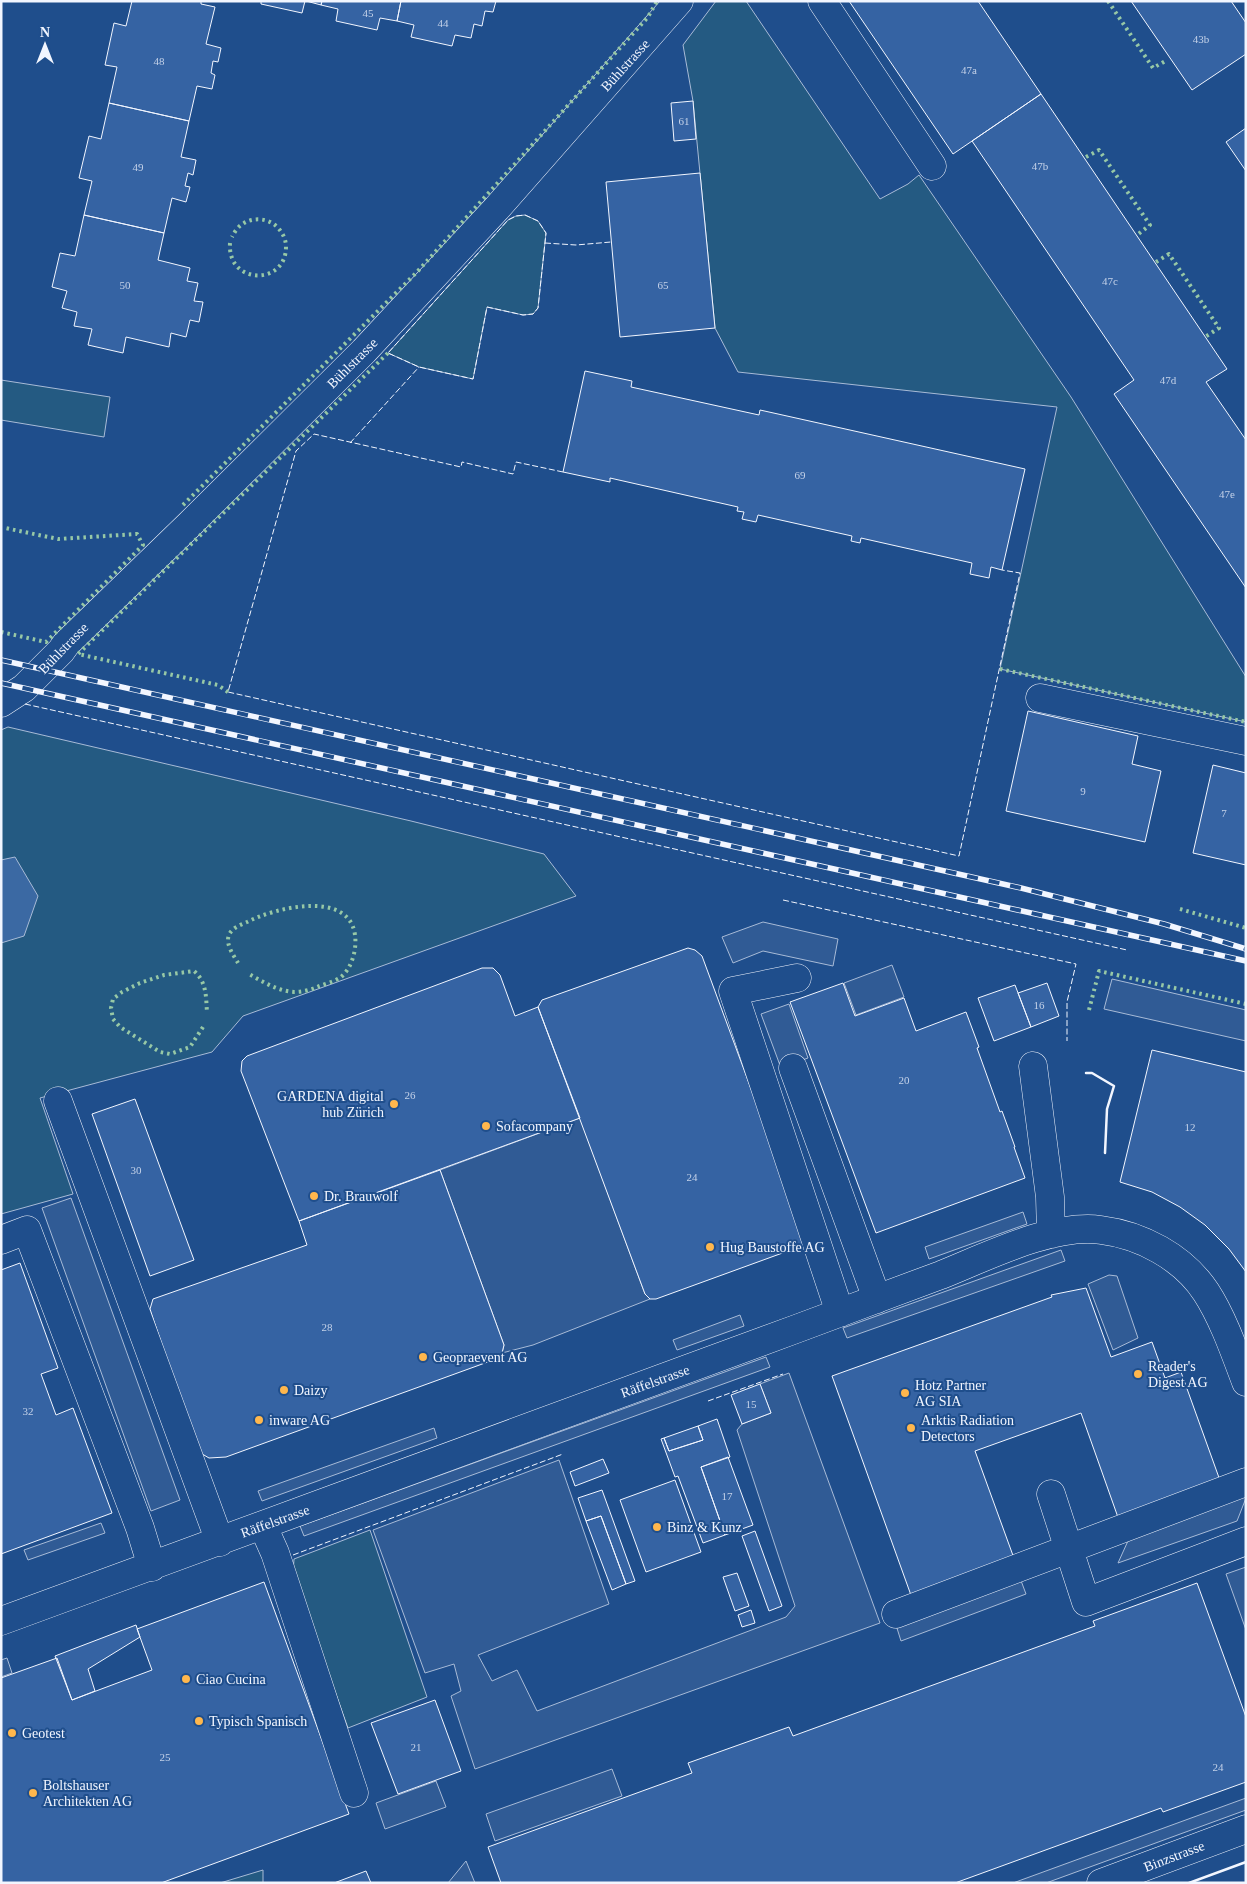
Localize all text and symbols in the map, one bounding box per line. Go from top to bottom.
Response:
house number: 45 [363,7,374,19]
house number: 44 [438,17,449,29]
north arrow [20,20,70,70]
text: N [40,25,50,40]
house number: 43b [1193,33,1210,45]
street label: Bühlstrasse [598,36,653,94]
house number: 48 [154,55,165,67]
house number: 47a [961,64,977,76]
house number: 61 [679,115,690,127]
house number: 47b [1032,160,1049,172]
house number: 49 [133,161,144,173]
house number: 47c [1102,275,1118,287]
house number: 50 [120,279,131,291]
house number: 65 [658,279,669,291]
street label: Bühlstrasse [324,335,380,391]
house number: 47d [1160,374,1177,386]
house number: 69 [795,469,806,481]
house number: 47e [1219,488,1235,500]
street label: Bühlstrasse [36,620,91,677]
house number: 9 [1080,785,1086,797]
house number: 7 [1221,807,1227,819]
house number: 16 [1034,999,1045,1011]
house number: 20 [899,1074,910,1086]
place label: GARDENA digital hub Zürich [277,1089,384,1120]
house number: 26 [405,1089,416,1101]
marker: GARDENA digital hub Zürich [388,1098,400,1110]
place label: Sofacompany [496,1119,573,1134]
marker: Sofacompany [480,1120,492,1132]
house number: 12 [1185,1121,1196,1133]
house number: 30 [131,1164,142,1176]
house number: 24 [687,1171,698,1183]
place label: Dr. Brauwolf [324,1189,398,1204]
marker: Dr. Brauwolf [308,1190,320,1202]
place label: Hug Baustoffe AG [720,1240,825,1255]
marker: Hug Baustoffe AG [704,1241,716,1253]
house number: 28 [322,1321,333,1333]
place label: Geopraevent AG [433,1350,527,1365]
marker: Geopraevent AG [417,1351,429,1363]
place label: Reader's Digest AG [1148,1359,1208,1390]
street label: Räffelstrasse [619,1362,692,1401]
marker: Reader's Digest AG [1132,1368,1144,1380]
place label: Hotz Partner AG SIA [915,1378,986,1409]
place label: Daizy [294,1383,327,1398]
marker: Daizy [278,1384,290,1396]
marker: Hotz Partner AG SIA [899,1387,911,1399]
house number: 15 [746,1398,757,1410]
house number: 32 [23,1405,34,1417]
place label: inware AG [269,1413,330,1428]
place label: Arktis Radiation Detectors [921,1413,1014,1444]
marker: inware AG [253,1414,265,1426]
marker: Arktis Radiation Detectors [905,1422,917,1434]
house number: 17 [722,1490,733,1502]
street label: Räffelstrasse [239,1502,312,1541]
place label: Binz & Kunz [667,1520,742,1535]
marker: Binz & Kunz [651,1521,663,1533]
place label: Ciao Cucina [196,1672,266,1687]
marker: Ciao Cucina [180,1673,192,1685]
place label: Typisch Spanisch [209,1714,307,1729]
marker: Typisch Spanisch [193,1715,205,1727]
place label: Geotest [22,1726,65,1741]
marker: Geotest [6,1727,18,1739]
house number: 21 [411,1741,422,1753]
house number: 25 [160,1751,171,1763]
house number: 24 [1213,1761,1224,1773]
place label: Boltshauser Architekten AG [43,1778,132,1809]
marker: Boltshauser Architekten AG [27,1787,39,1799]
street label: Binzstrasse [1142,1838,1207,1875]

